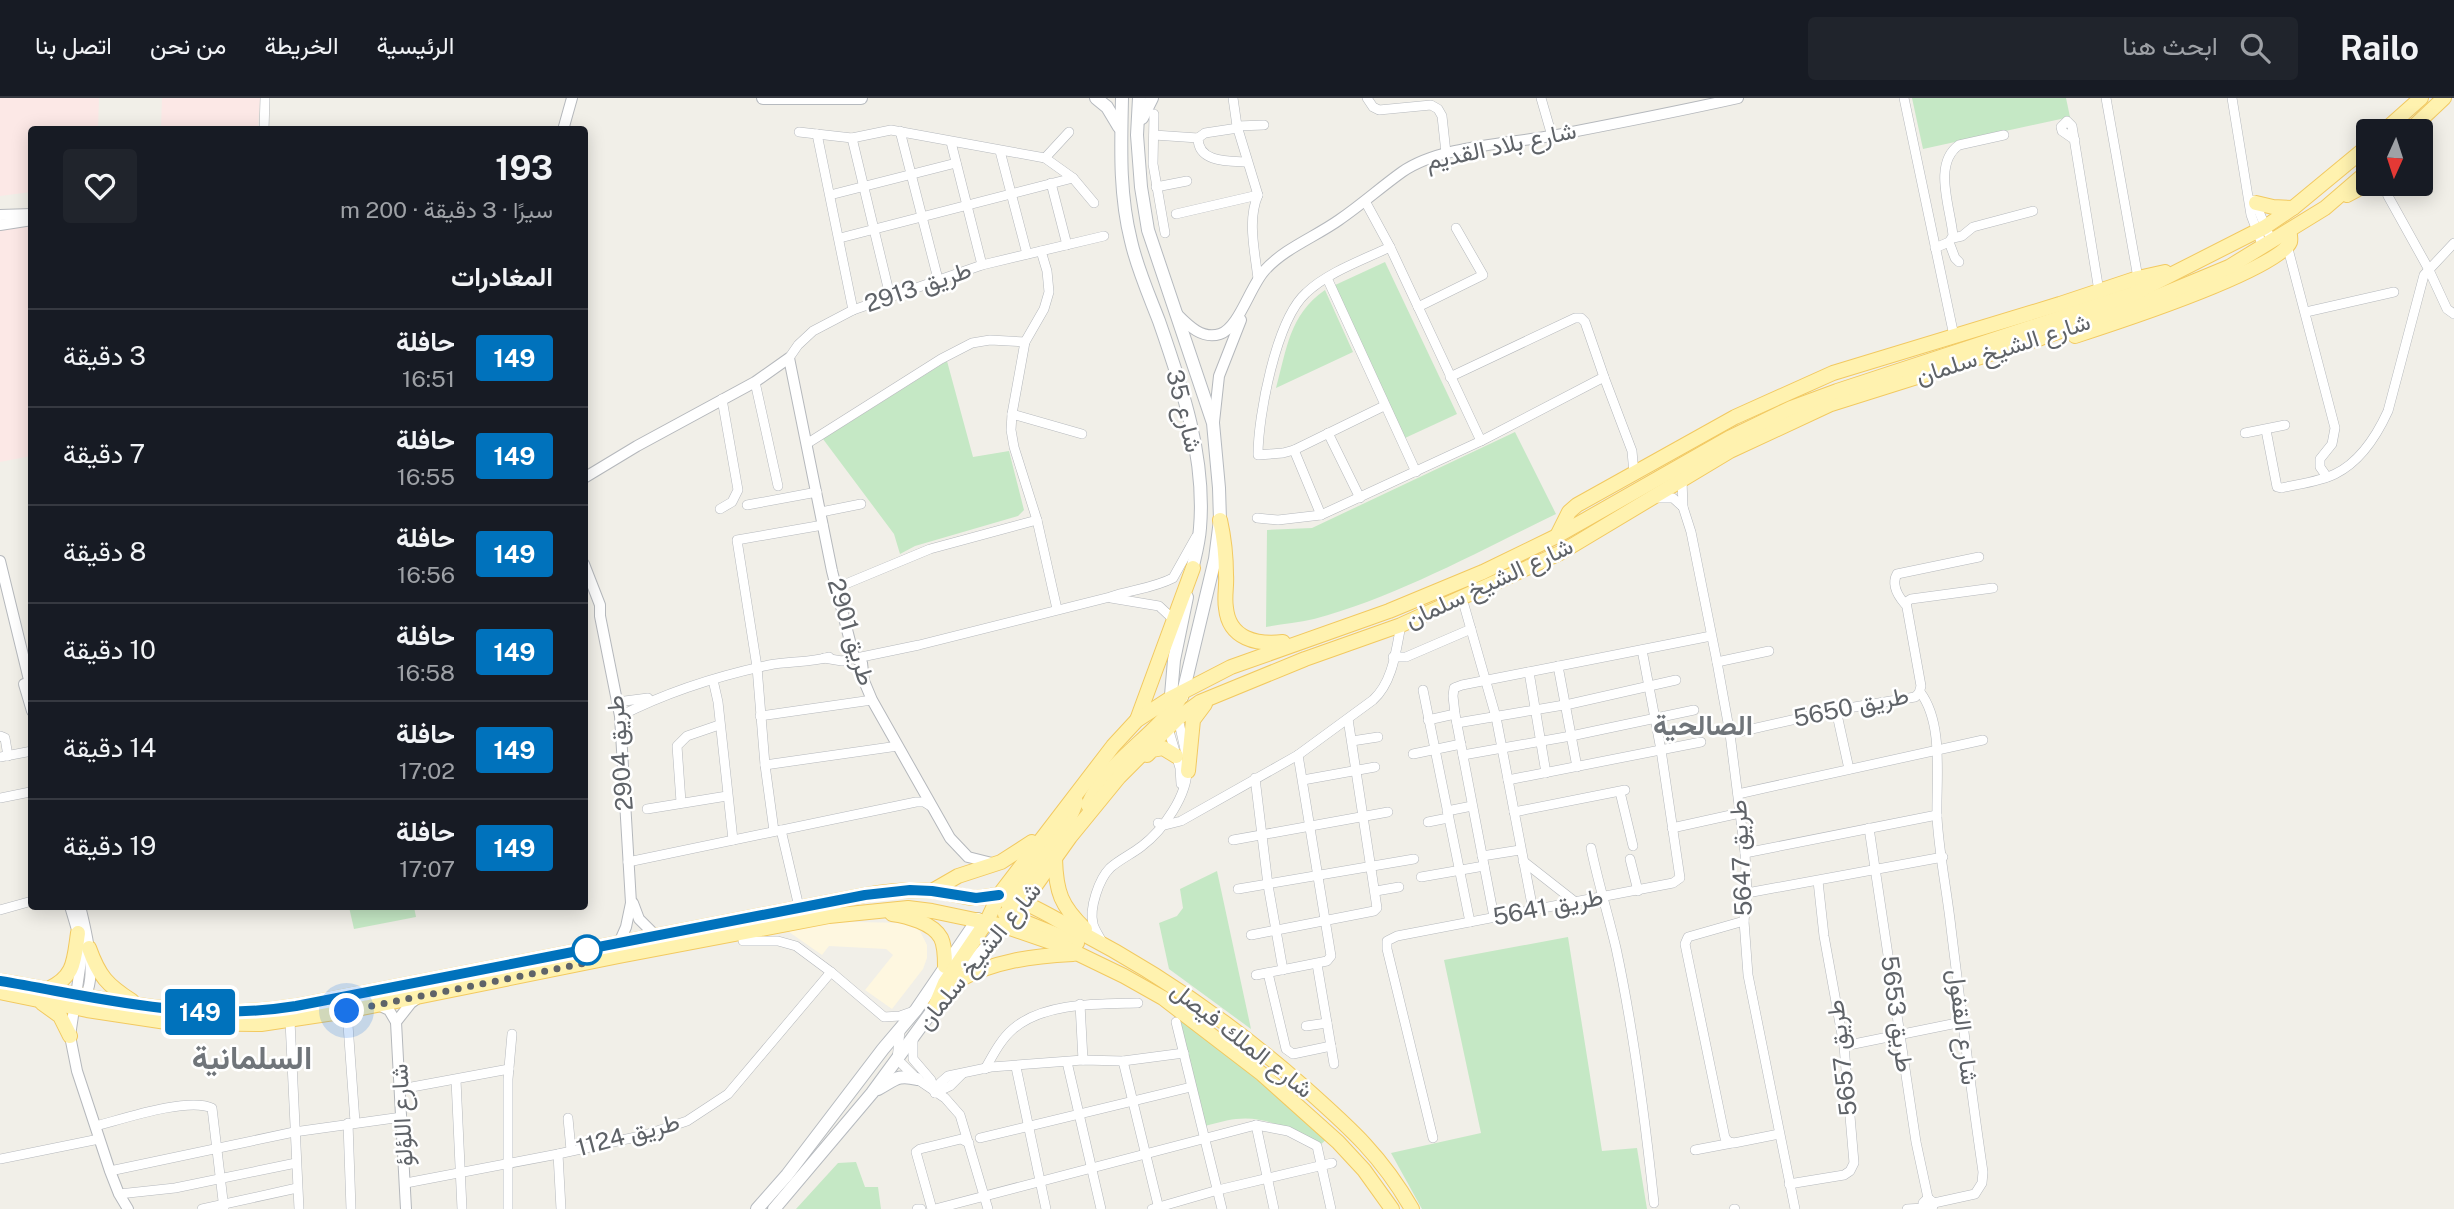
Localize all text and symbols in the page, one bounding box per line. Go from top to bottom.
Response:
search box [1808,17,2298,80]
icon: search [2236,29,2274,67]
text: Railo [2340,29,2419,67]
text: ابحث هنا [2122,30,2218,61]
text: اتصل بنا [35,31,112,59]
text: من نحن [150,31,226,59]
text: الخريطة [264,31,339,59]
text: الرئيسية [377,31,454,59]
street label: شارع بلاد القديم [1423,115,1579,178]
north arrow [2356,119,2432,196]
map controls [2356,119,2433,196]
button: heart [63,149,137,223]
text: 193 [495,149,553,187]
text: سيرًا · 3 دقيقة · 200 m [340,196,553,223]
street label: طريق 2913 [861,255,975,319]
text: المغادرات [451,261,553,292]
street label: شارع الشيخ سلمان [1912,307,2095,393]
text: حافلة [396,326,455,357]
text: 3 دقيقة [63,340,146,371]
text: 149 [494,344,535,372]
text: 16:51 [402,365,455,392]
street label: شارع 35 [1158,366,1209,456]
text: حافلة [396,424,455,455]
text: 7 دقيقة [63,438,145,469]
text: 149 [494,442,535,470]
text: 16:55 [397,463,455,490]
text: حافلة [396,522,455,553]
street label: شارع الشيخ سلمان [1400,531,1579,637]
text: 8 دقيقة [63,536,146,567]
text: 149 [494,540,535,568]
text: 16:56 [397,561,455,588]
street label: طريق 2901 [821,575,881,689]
text: حافلة [396,620,455,651]
text: 10 دقيقة [63,634,156,665]
text: 149 [494,638,535,666]
text: 16:58 [397,659,455,686]
street label: طريق 5650 [1791,680,1911,734]
street label: طريق 2904 [600,694,640,812]
district label: الصالحية [1653,708,1753,742]
text: حافلة [396,718,455,749]
text: 14 دقيقة [63,732,156,763]
text: 149 [494,736,535,764]
text: 17:02 [399,757,455,784]
street label: طريق 5647 [1723,799,1759,917]
text: حافلة [396,816,455,847]
text: 19 دقيقة [63,830,156,861]
text: 149 [494,834,535,862]
text: 17:07 [399,855,455,882]
street label: شارع الشيخ سلمان [910,876,1049,1037]
street label: طريق 5641 [1490,882,1606,932]
unlabelled marker [572,935,602,965]
street label: طريق 5653 [1874,954,1920,1074]
street label: شارع القفول [1940,967,1985,1087]
street label: شارع الملك فيصل [1164,975,1319,1106]
line badge: 149 [160,989,240,1035]
your location [329,993,364,1028]
text: 149 [179,998,221,1026]
street label: طريق 5657 [1820,998,1864,1118]
district label: السلمانية [192,1039,312,1077]
street label: شارع اللؤلؤ [384,1063,421,1167]
street label: طريق 1124 [573,1107,683,1163]

